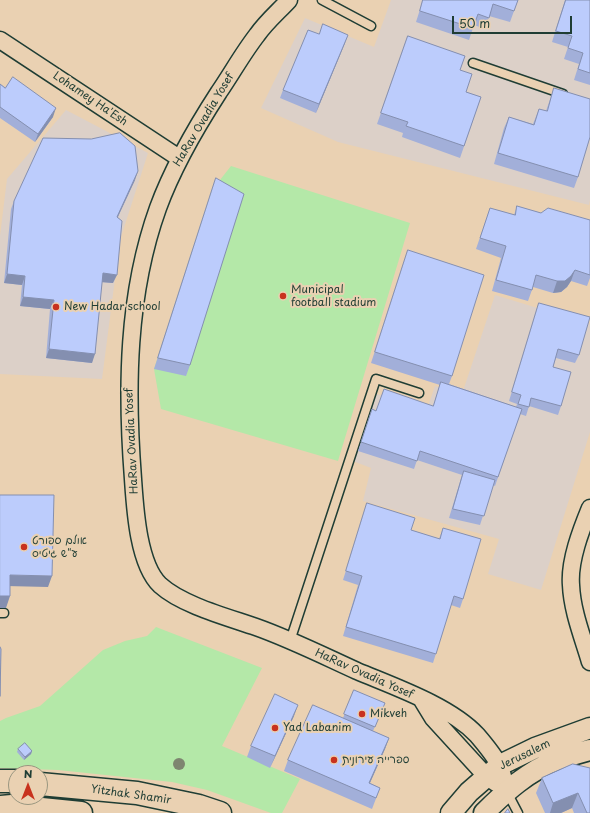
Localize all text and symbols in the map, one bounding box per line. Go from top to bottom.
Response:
scale bar [454,8,574,34]
text: 50 m [459,14,490,32]
street label: Lohamey Ha'Esh [50,69,130,129]
street label: HaRav Ovadia Yosef [171,71,237,169]
place label: Municipal football stadium [291,283,376,309]
marker: Municipal football stadium [278,291,288,301]
place label: New Hadar school [64,300,161,314]
marker: New Hadar school [51,302,61,312]
street label: HaRav Ovadia Yosef [123,388,141,494]
place label: אולם ספורט ע"ש גיטיס [32,534,87,560]
marker: אולם ספורט ע"ש גיטיס [19,542,29,552]
street label: HaRav Ovadia Yosef [313,646,415,702]
place label: Mikveh [370,707,407,721]
marker: Mikveh [357,709,367,719]
place label: Yad Labanim [283,721,351,735]
marker: Yad Labanim [270,723,280,733]
street label: Jerusalem [497,737,553,773]
place label: ספרייה עירונית [342,753,409,767]
marker: ספרייה עירונית [329,755,339,765]
north arrow [8,765,48,805]
text: N [24,765,32,782]
street label: Yitzhak Shamir [90,783,172,807]

